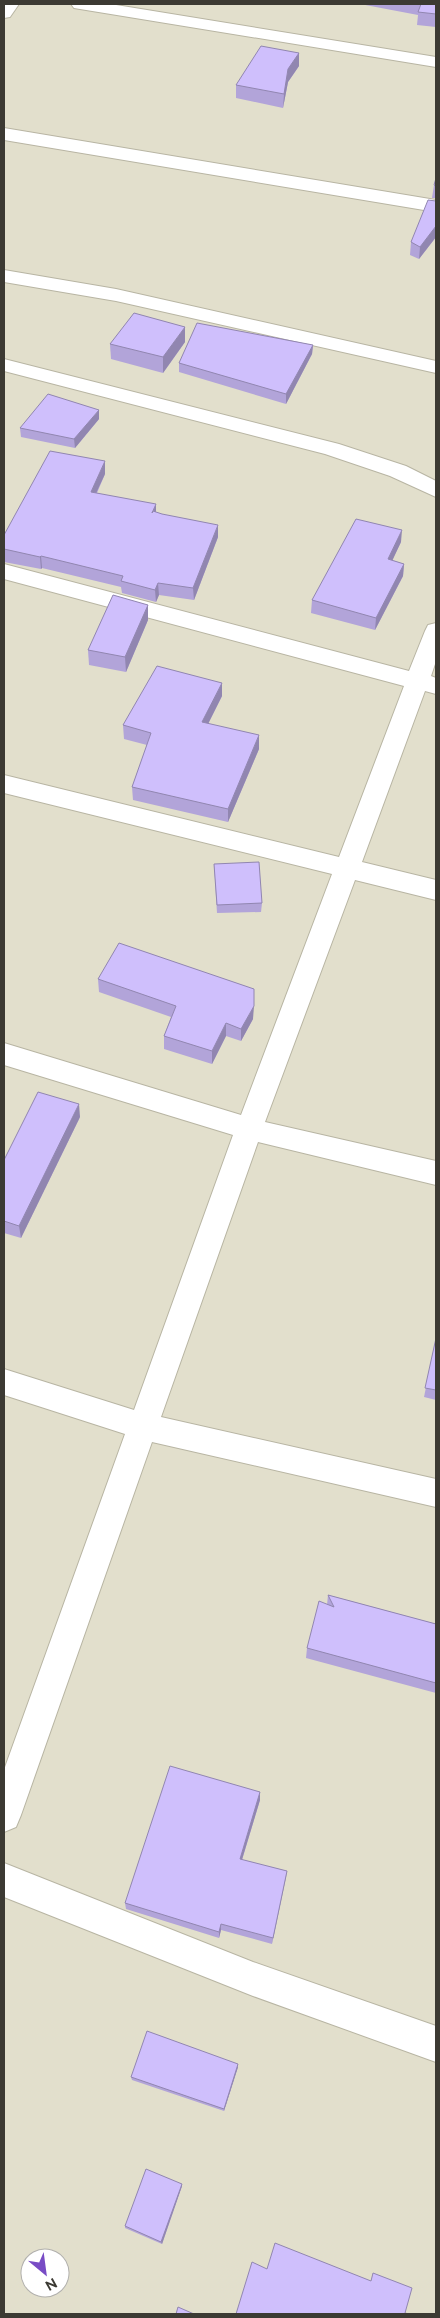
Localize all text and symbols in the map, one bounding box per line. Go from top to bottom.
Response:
north arrow [20,2248,70,2298]
text: N [43,2275,60,2294]

